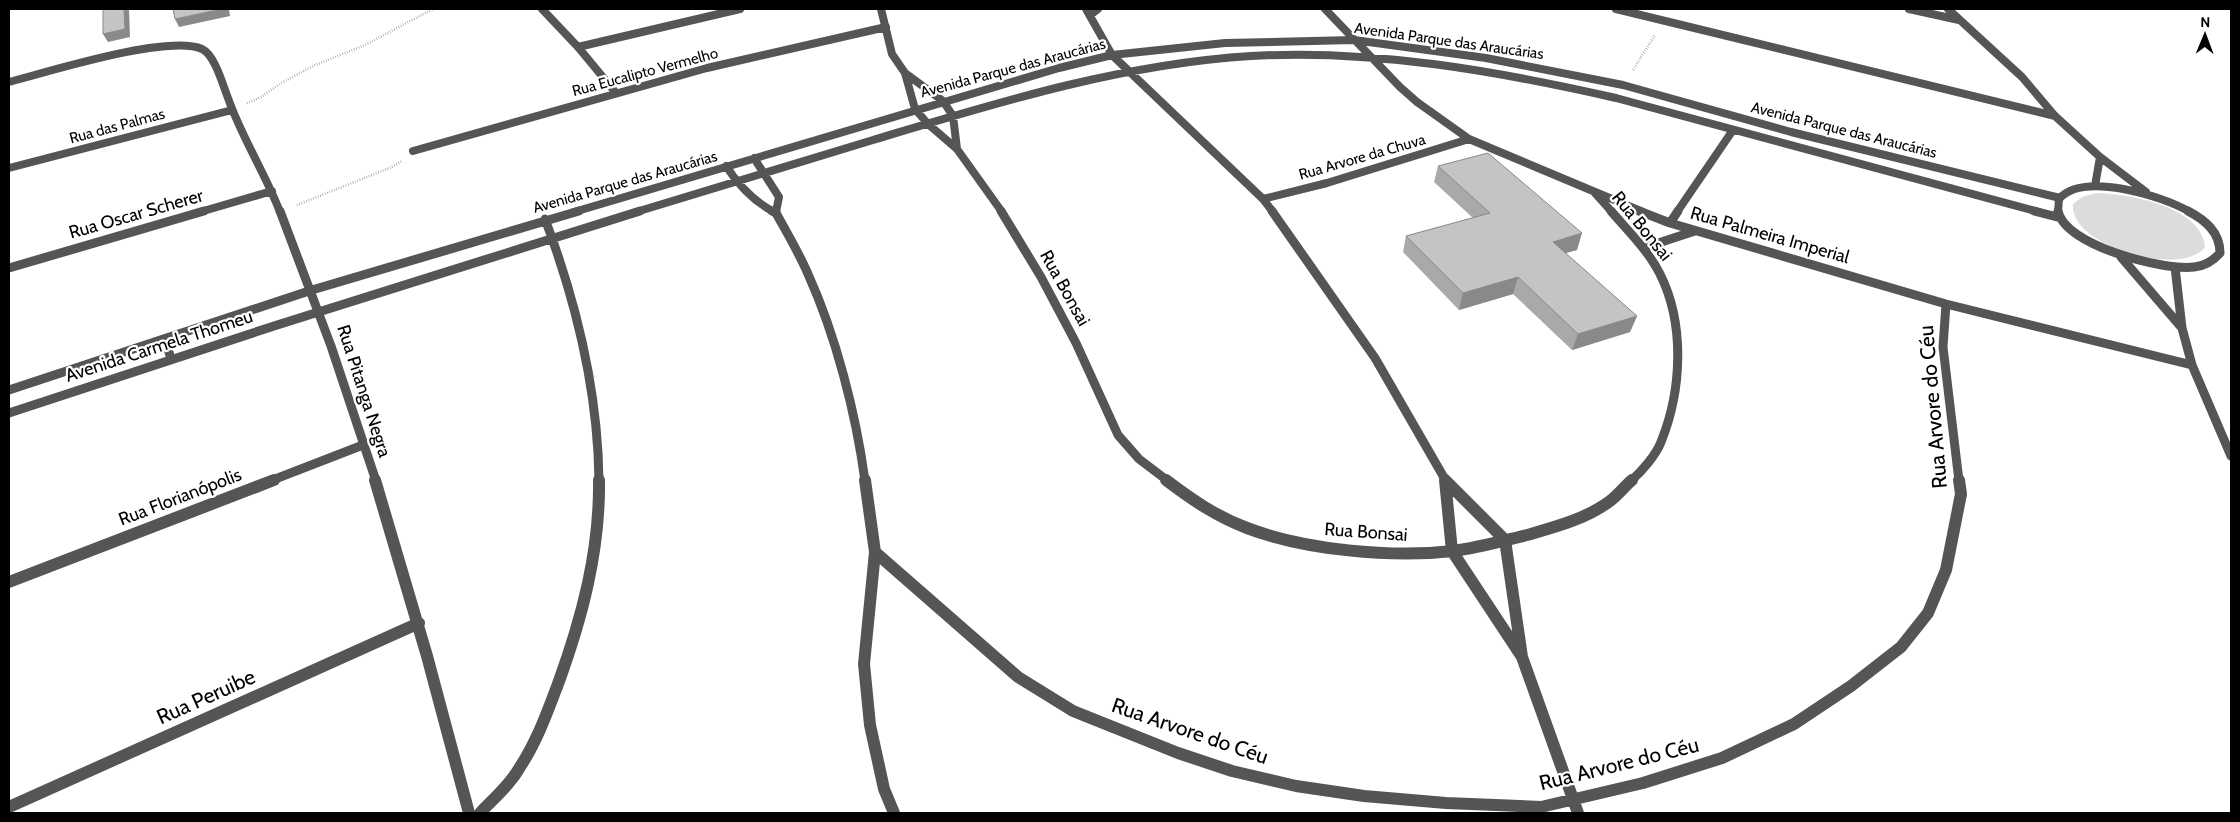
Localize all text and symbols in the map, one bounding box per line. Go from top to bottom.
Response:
north arrow [2180,10,2230,60]
text: N [2200,13,2210,31]
street label: Avenida Parque das Araucárias [1353,19,1545,63]
street label: Avenida Parque das Araucárias [918,35,1108,101]
street label: Rua Eucalipto Vermelho [570,44,720,100]
street label: Avenida Parque das Araucárias [1749,98,1939,162]
street label: Rua das Palmas [67,105,167,147]
street label: Rua Arvore da Chuva [1297,130,1428,184]
street label: Avenida Parque das Araucárias [531,147,719,217]
street label: Rua Oscar Scherer [66,184,206,244]
street label: Rua Bonsai [1607,187,1677,265]
street label: Rua Palmeira Imperial [1688,202,1853,268]
street label: Rua Bonsai [1035,246,1095,330]
street label: Avenida Carmela Thomeu [62,305,256,387]
street label: Rua Pitanga Negra [332,322,396,460]
street label: Rua Arvore do Céu [1913,324,1952,490]
street label: Rua Florianópolis [115,463,245,531]
street label: Rua Bonsai [1324,518,1408,546]
street label: Rua Peruibe [153,664,259,729]
street label: Rua Arvore do Céu [1109,692,1272,769]
street label: Rua Arvore do Céu [1536,732,1701,795]

